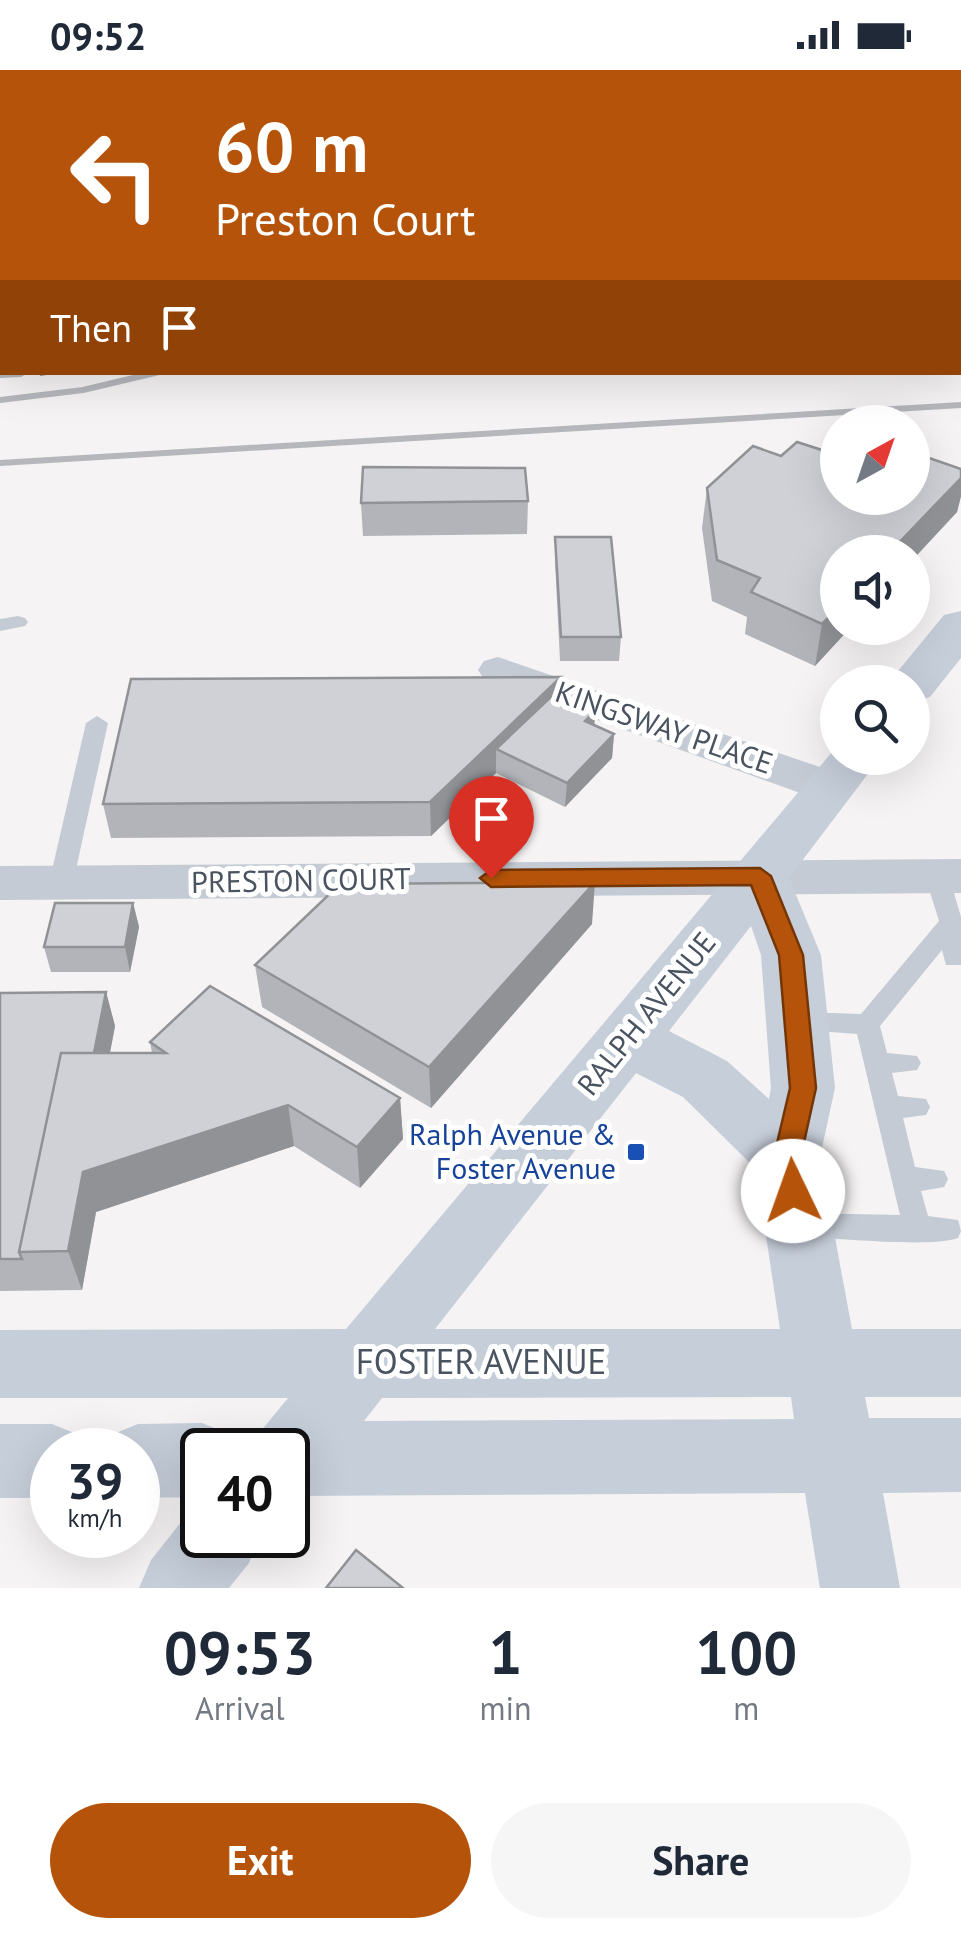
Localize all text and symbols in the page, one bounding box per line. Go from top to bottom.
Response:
text: 09:52 [50,11,146,60]
text: 60 m [215,101,368,191]
icon: left [50,110,180,240]
text: Preston Court [215,189,476,247]
icon: arrive [152,300,207,355]
text: Then [50,303,132,352]
north arrow [820,405,930,515]
map controls [820,405,930,775]
button: sound [820,535,930,645]
button: search [820,665,930,775]
street label: KINGSWAY PLACE [551,671,778,782]
pin [449,776,534,879]
icon: arrive [464,791,519,846]
street label: PRESTON COURT [191,858,411,901]
street label: RALPH AVENUE [568,923,724,1103]
place label: Ralph Avenue & Foster Avenue [409,1114,616,1187]
position arrow [741,1139,845,1243]
marker: Ralph Avenue & Foster Avenue [625,1141,647,1163]
street label: FOSTER AVENUE [356,1338,606,1384]
speed limit sign: 40 [180,1428,310,1558]
text: 39 [67,1448,123,1513]
text: km/h [68,1502,122,1534]
text: 09:53 [164,1613,316,1691]
text: 1 [489,1613,523,1691]
text: 100 [695,1613,797,1691]
text: Arrival [195,1687,285,1729]
text: min [480,1687,532,1729]
text: m [733,1687,759,1729]
button: Exit [50,1803,471,1918]
button: Share [491,1803,911,1918]

